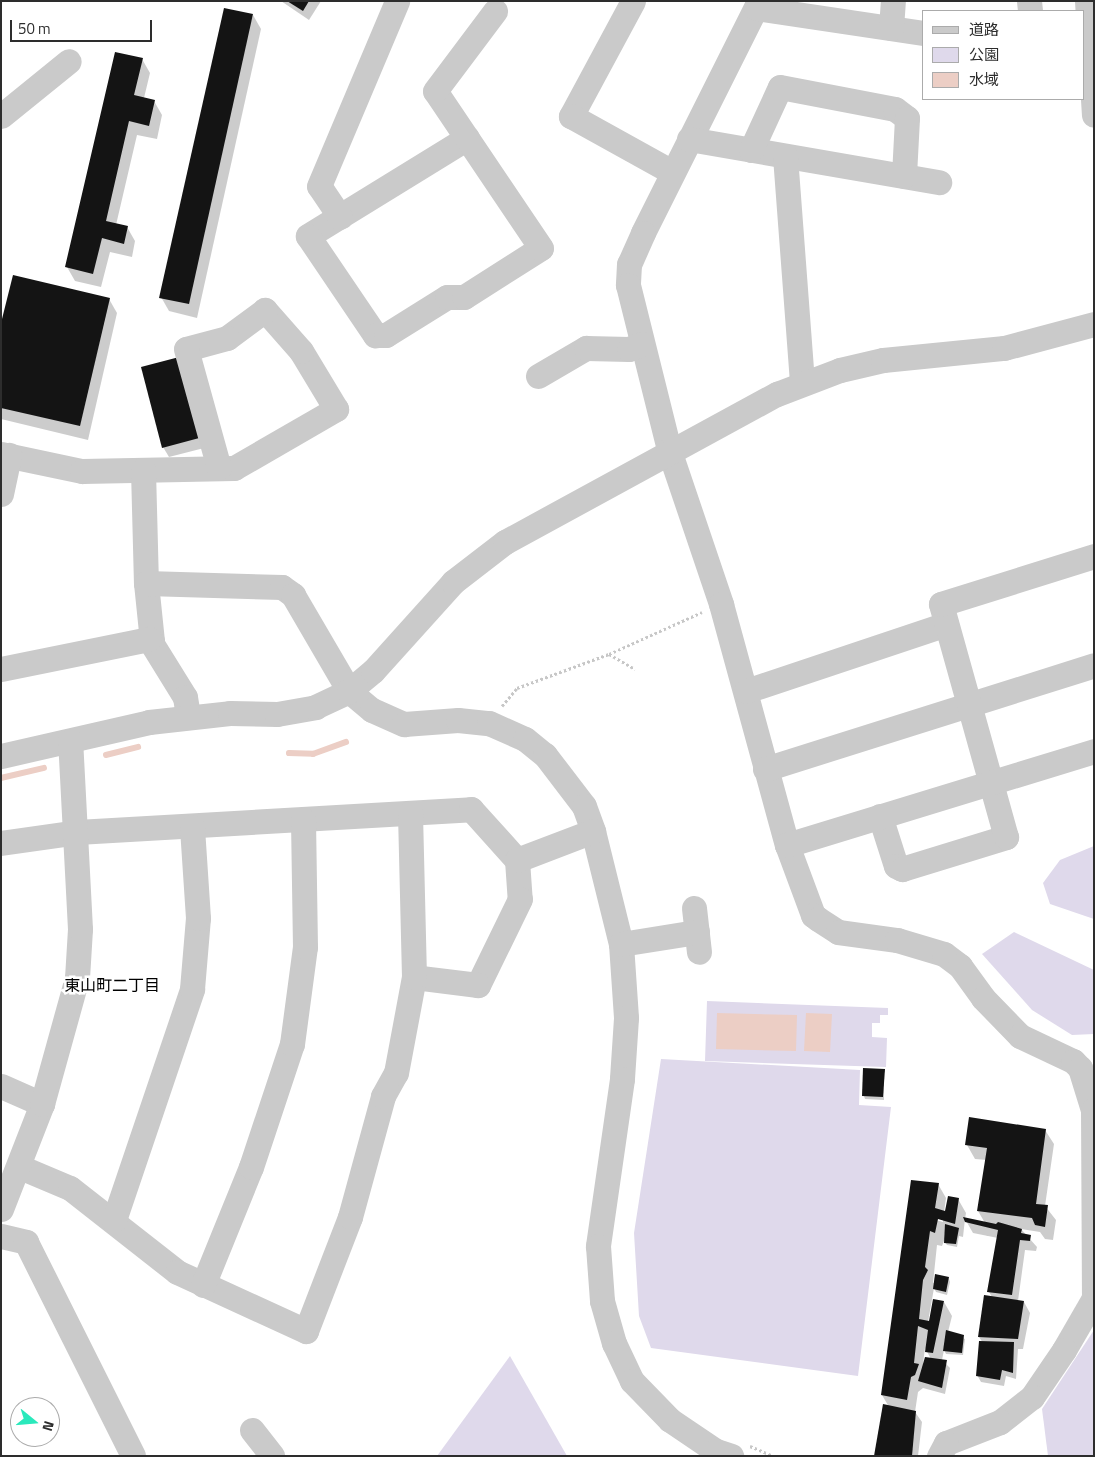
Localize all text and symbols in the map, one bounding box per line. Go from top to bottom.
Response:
scale bar [12,10,155,42]
legend [922,10,1085,100]
text: 50 m [18,17,51,40]
text: 道路 [969,18,999,41]
text: 公園 [969,43,999,66]
text: 水域 [969,68,999,91]
district label: 東山町二丁目 [64,975,160,995]
north arrow [10,1397,60,1447]
text: N [37,1419,60,1434]

